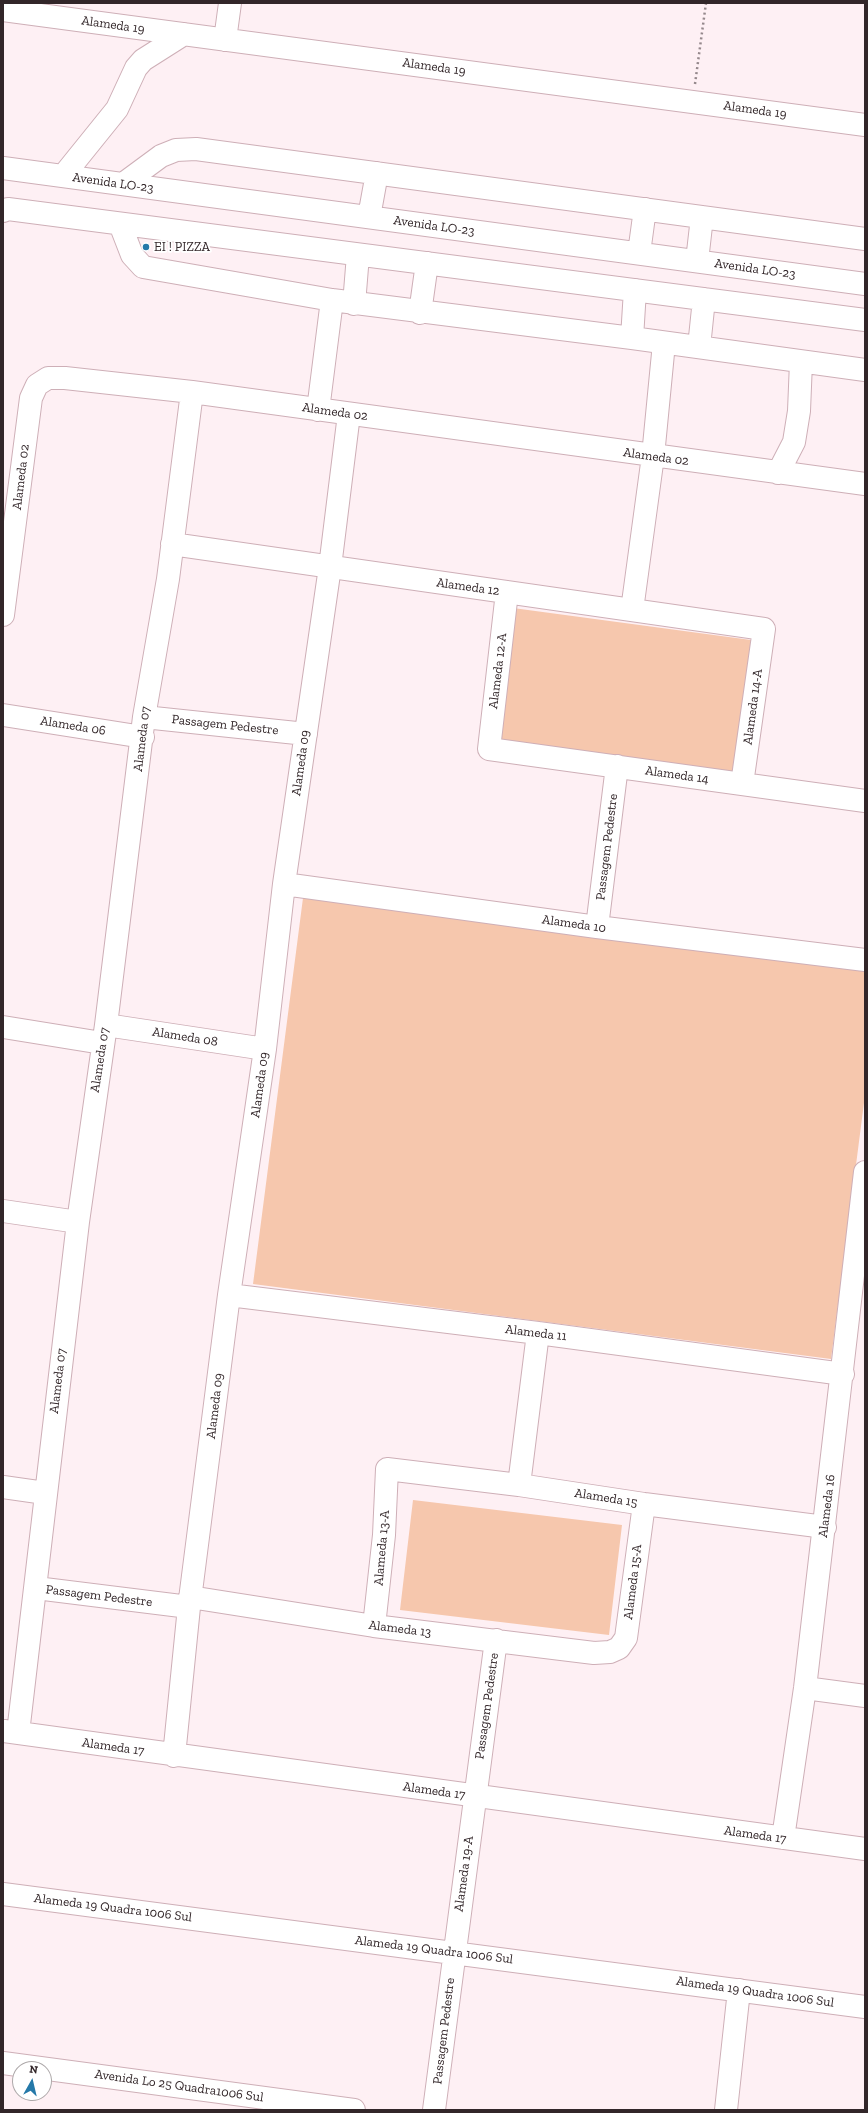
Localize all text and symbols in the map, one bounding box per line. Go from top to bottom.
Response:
street label: Alameda 19 [80,13,146,37]
street label: Alameda 19 [401,55,467,79]
street label: Alameda 19 [722,98,788,122]
street label: Avenida LO-23 [71,170,155,196]
street label: Avenida LO-23 [392,213,476,239]
place label: EI ! PIZZA [154,239,210,255]
marker: EI ! PIZZA [141,242,151,252]
street label: Avenida LO-23 [713,256,797,282]
street label: Alameda 02 [301,400,369,424]
street label: Alameda 02 [9,443,33,511]
street label: Alameda 02 [622,445,690,469]
street label: Alameda 12 [435,575,501,599]
street label: Alameda 12-A [486,632,510,710]
street label: Alameda 14-A [740,668,766,746]
street label: Alameda 07 [130,706,154,772]
street label: Passagem Pedestre [171,712,279,738]
street label: Alameda 06 [39,713,107,739]
street label: Alameda 09 [289,729,313,797]
street label: Alameda 14 [644,763,710,787]
street label: Passagem Pedestre [593,793,621,901]
street label: Alameda 10 [541,912,607,936]
street label: Alameda 08 [151,1024,219,1050]
street label: Alameda 07 [87,1026,113,1094]
street label: Alameda 09 [248,1051,272,1119]
street label: Alameda 11 [504,1321,568,1345]
street label: Alameda 07 [46,1348,70,1414]
street label: Alameda 09 [203,1372,227,1440]
street label: Alameda 16 [815,1473,839,1539]
street label: Alameda 15 [573,1485,639,1511]
street label: Alameda 13-A [371,1510,393,1586]
street label: Alameda 15-A [621,1543,645,1621]
street label: Passagem Pedestre [45,1582,153,1610]
street label: Alameda 13 [368,1617,432,1641]
street label: Passagem Pedestre [472,1652,502,1760]
street label: Alameda 17 [81,1735,145,1759]
street label: Alameda 17 [402,1779,466,1803]
street label: Alameda 17 [723,1823,787,1847]
street label: Alameda 19-A [451,1835,477,1913]
street label: Alameda 19 Quadra 1006 Sul [33,1891,193,1925]
street label: Alameda 19 Quadra 1006 Sul [354,1933,514,1967]
street label: Alameda 19 Quadra 1006 Sul [675,1973,835,2011]
street label: Passagem Pedestre [430,1977,458,2085]
north arrow [12,2061,52,2101]
text: N [29,2063,39,2077]
street label: Avenida Lo 25 Quadra1006 Sul [94,2066,264,2106]

